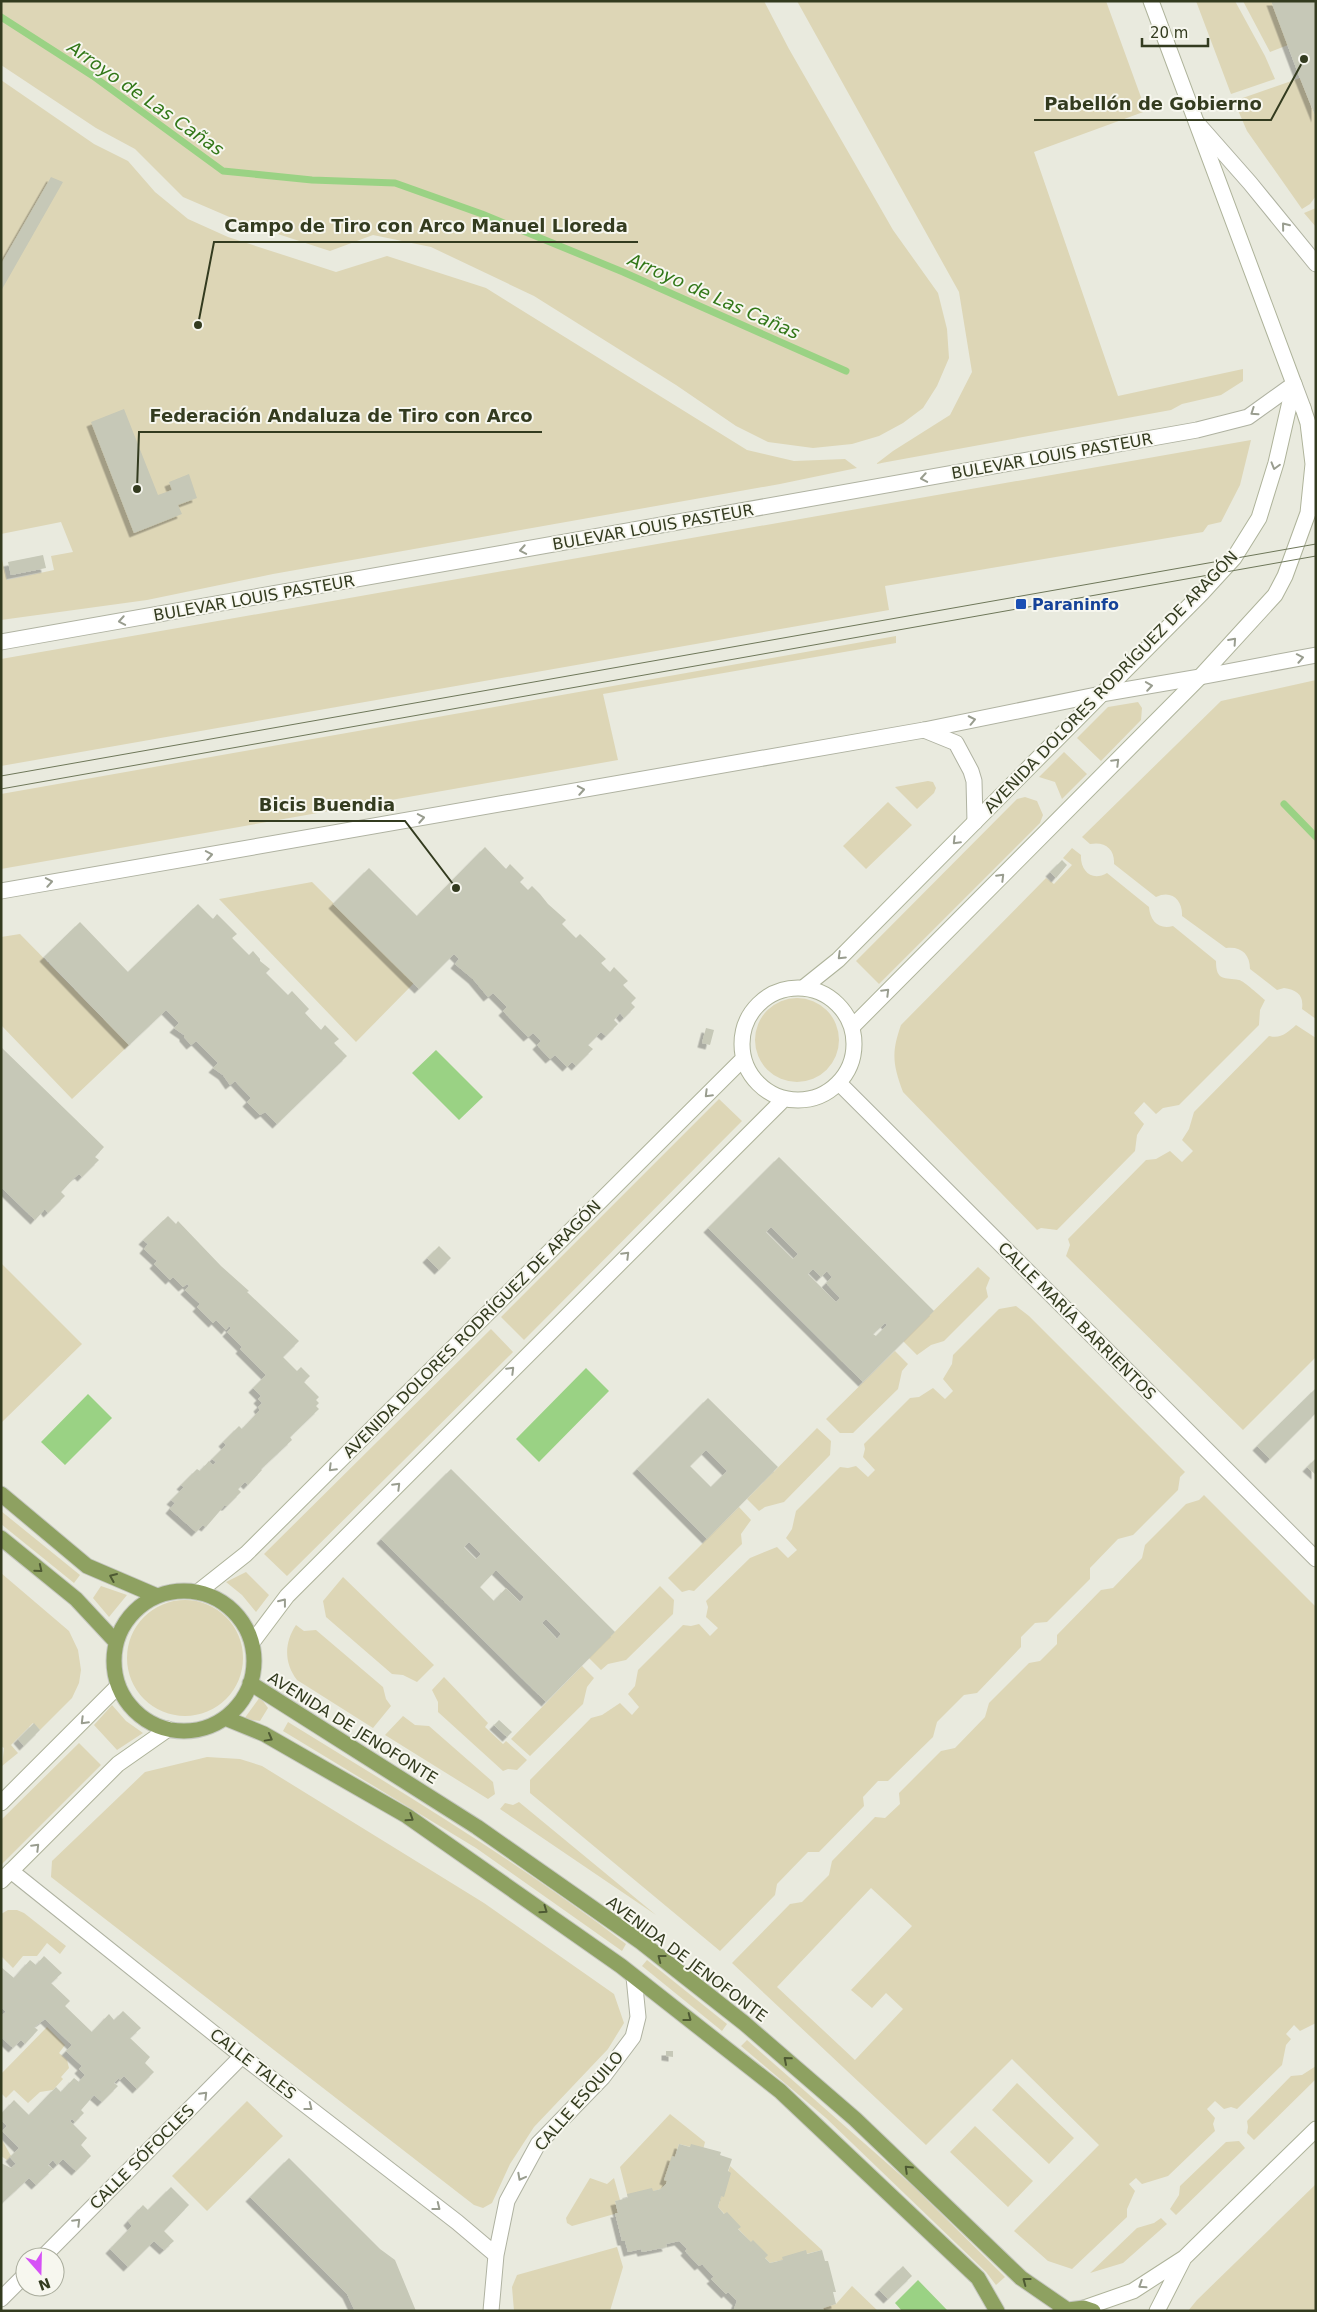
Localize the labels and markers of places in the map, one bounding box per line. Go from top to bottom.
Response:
callout: Pabellón de Gobierno [1034,87,1271,120]
callout: Campo de Tiro con Arco Manuel Lloreda [214,209,638,242]
callout: Federación Andaluza de Tiro con Arco [139,399,542,432]
place label: Paraninfo [1032,595,1119,614]
marker: Paraninfo [1014,597,1028,611]
callout: Bicis Buendia [249,788,405,821]

